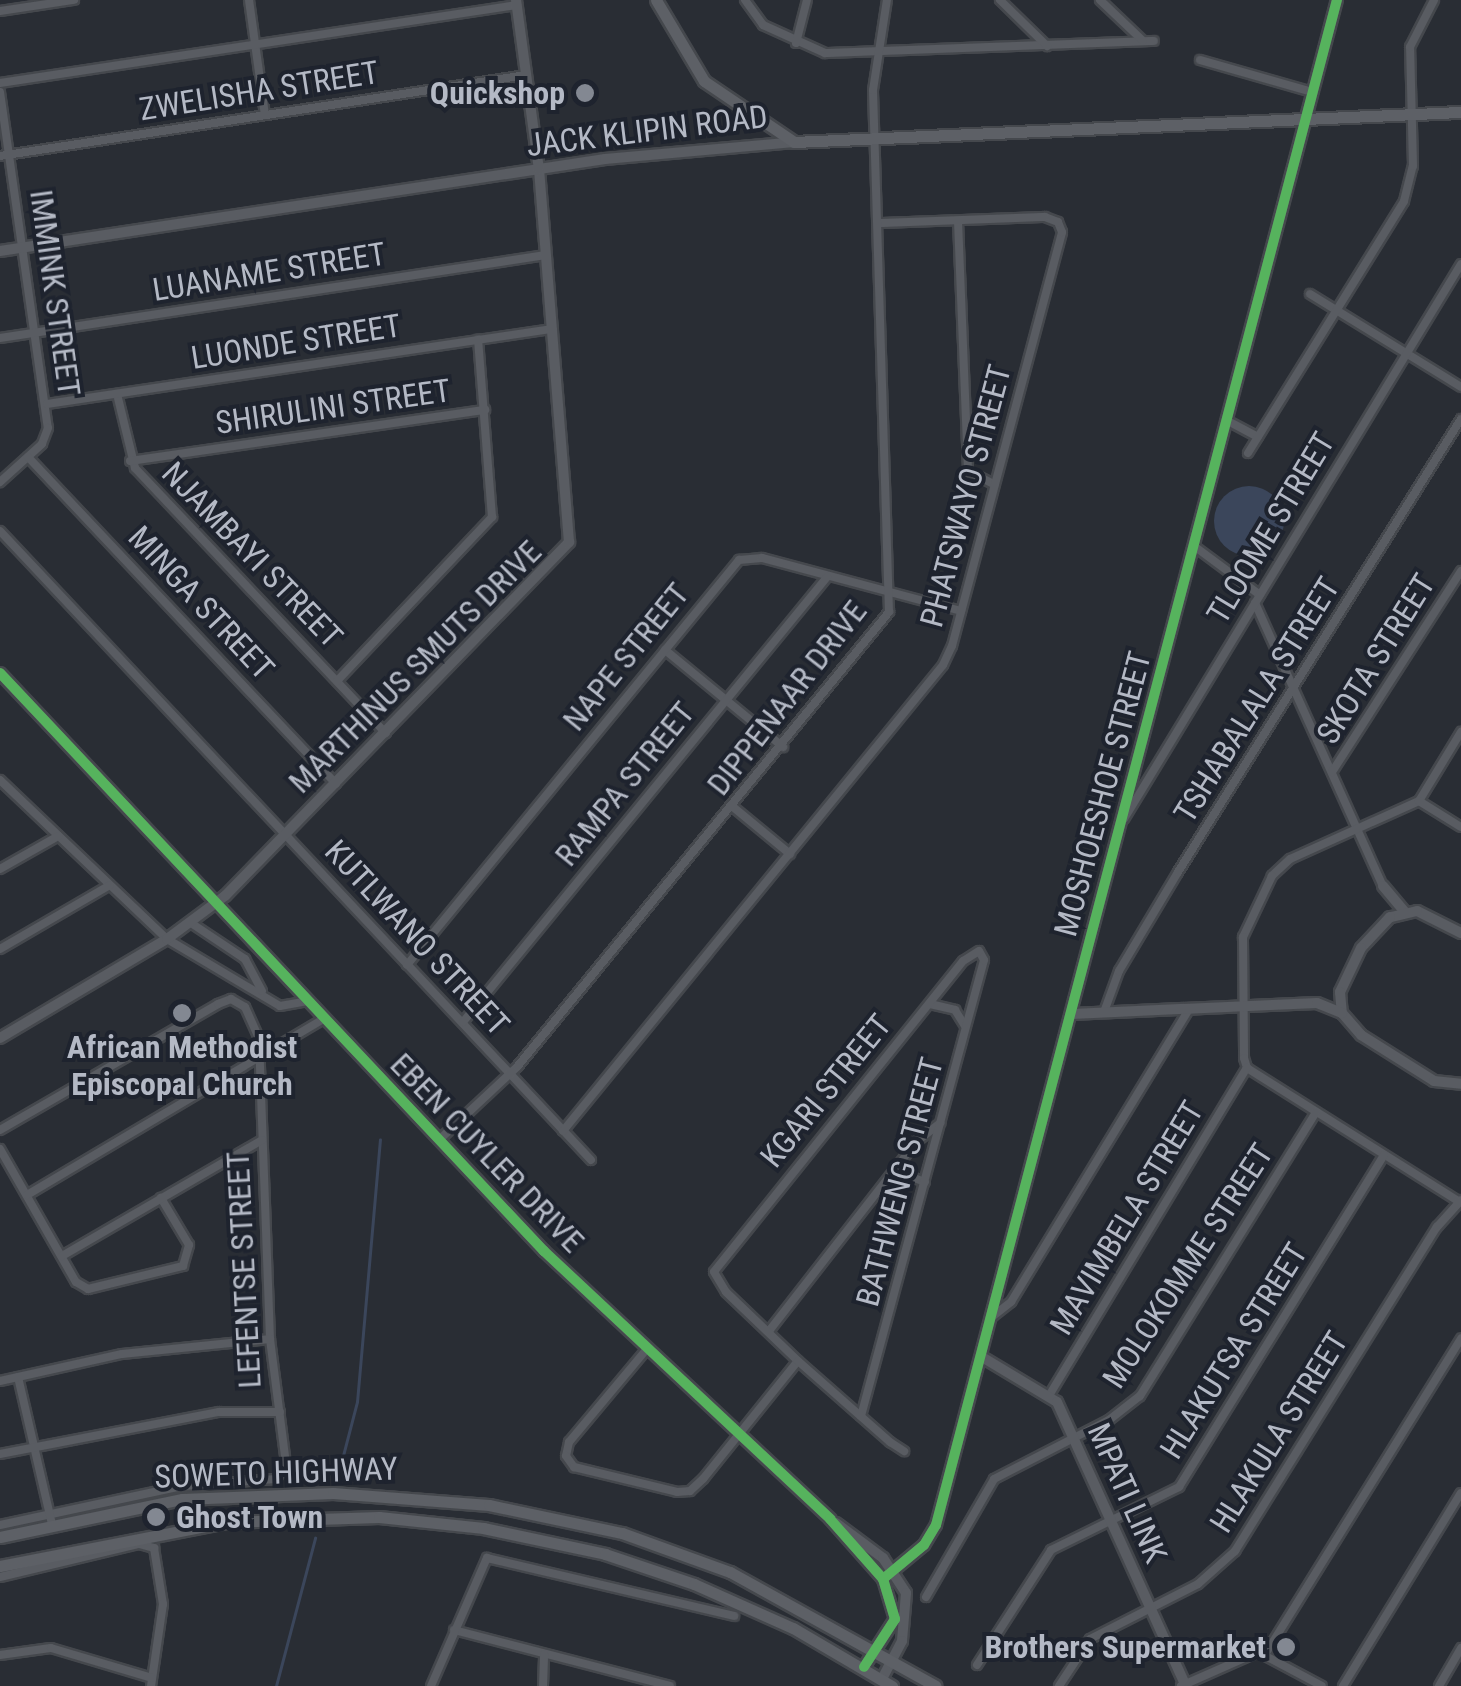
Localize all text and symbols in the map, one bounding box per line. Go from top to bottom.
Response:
street label: ZWELISHA STREET [137,53,381,129]
place label: Quickshop [430,74,565,112]
marker: Quickshop [574,82,596,104]
street label: JACK KLIPIN ROAD [524,97,770,165]
street label: IMMINK STREET [22,187,88,399]
street label: LUANAME STREET [150,235,388,309]
street label: LUONDE STREET [188,306,404,378]
street label: PHATSWAYO STREET [913,361,1019,631]
street label: SHIRULINI STREET [213,372,453,442]
street label: TLOOME STREET [1199,426,1343,630]
street label: NJAMBAYI STREET [154,454,350,656]
street label: MINGA STREET [120,518,282,688]
street label: MARTHINUS SMUTS DRIVE [281,533,549,801]
street label: SKOTA STREET [1309,567,1443,751]
street label: TSHABALALA STREET [1166,570,1348,830]
street label: NAPE STREET [555,576,697,738]
street label: DIPPENAAR DRIVE [699,593,875,803]
street label: MOSHOESHOE STREET [1047,648,1159,940]
street label: RAMPA STREET [547,694,703,874]
street label: KUTLWANO STREET [317,833,517,1043]
marker: African Methodist Episcopal Church [171,1002,193,1024]
street label: KGARI STREET [753,1007,899,1175]
place label: African Methodist Episcopal Church [67,1029,297,1104]
street label: EBEN CUYLER DRIVE [382,1045,592,1261]
street label: BATHWENG STREET [848,1053,952,1311]
street label: MAVIMBELA STREET [1042,1094,1212,1342]
street label: MOLOKOMME STREET [1095,1137,1281,1395]
street label: LEFENTSE STREET [219,1151,269,1389]
street label: HLAKUTSA STREET [1152,1236,1316,1466]
street label: HLAKULA STREET [1202,1324,1356,1540]
street label: MPATI LINK [1079,1417,1175,1569]
street label: SOWETO HIGHWAY [154,1450,398,1496]
place label: Ghost Town [176,1498,324,1536]
marker: Ghost Town [145,1506,167,1528]
place label: Brothers Supermarket [984,1628,1266,1666]
marker: Brothers Supermarket [1275,1636,1297,1658]

